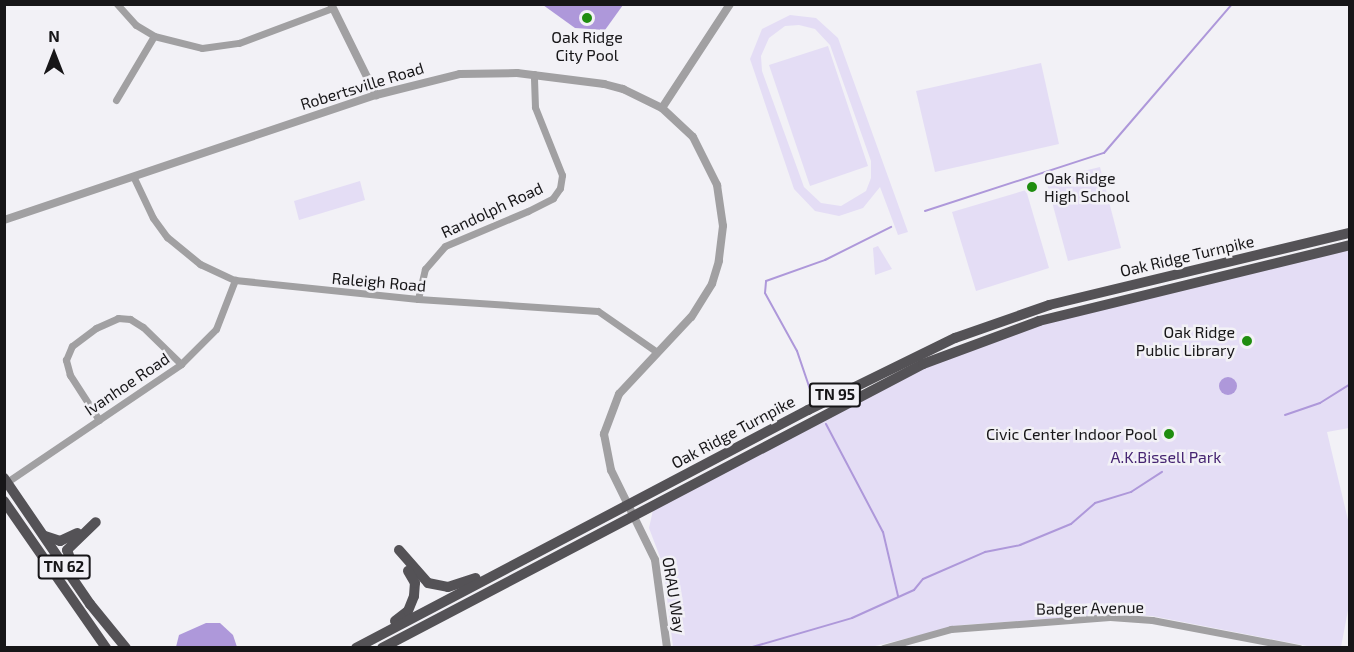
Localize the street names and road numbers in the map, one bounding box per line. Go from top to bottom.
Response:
street label: Robertsville Road [298,58,426,114]
street label: Randolph Road [438,178,546,242]
street label: Oak Ridge Turnpike [1118,231,1256,281]
street label: Raleigh Road [331,268,427,296]
street label: Ivanhoe Road [81,349,173,419]
road number: TN 95 [808,383,862,407]
street label: Oak Ridge Turnpike [668,391,798,473]
road number: TN 62 [37,555,91,579]
street label: ORAU Way [659,556,689,634]
street label: Badger Avenue [1035,597,1145,619]

